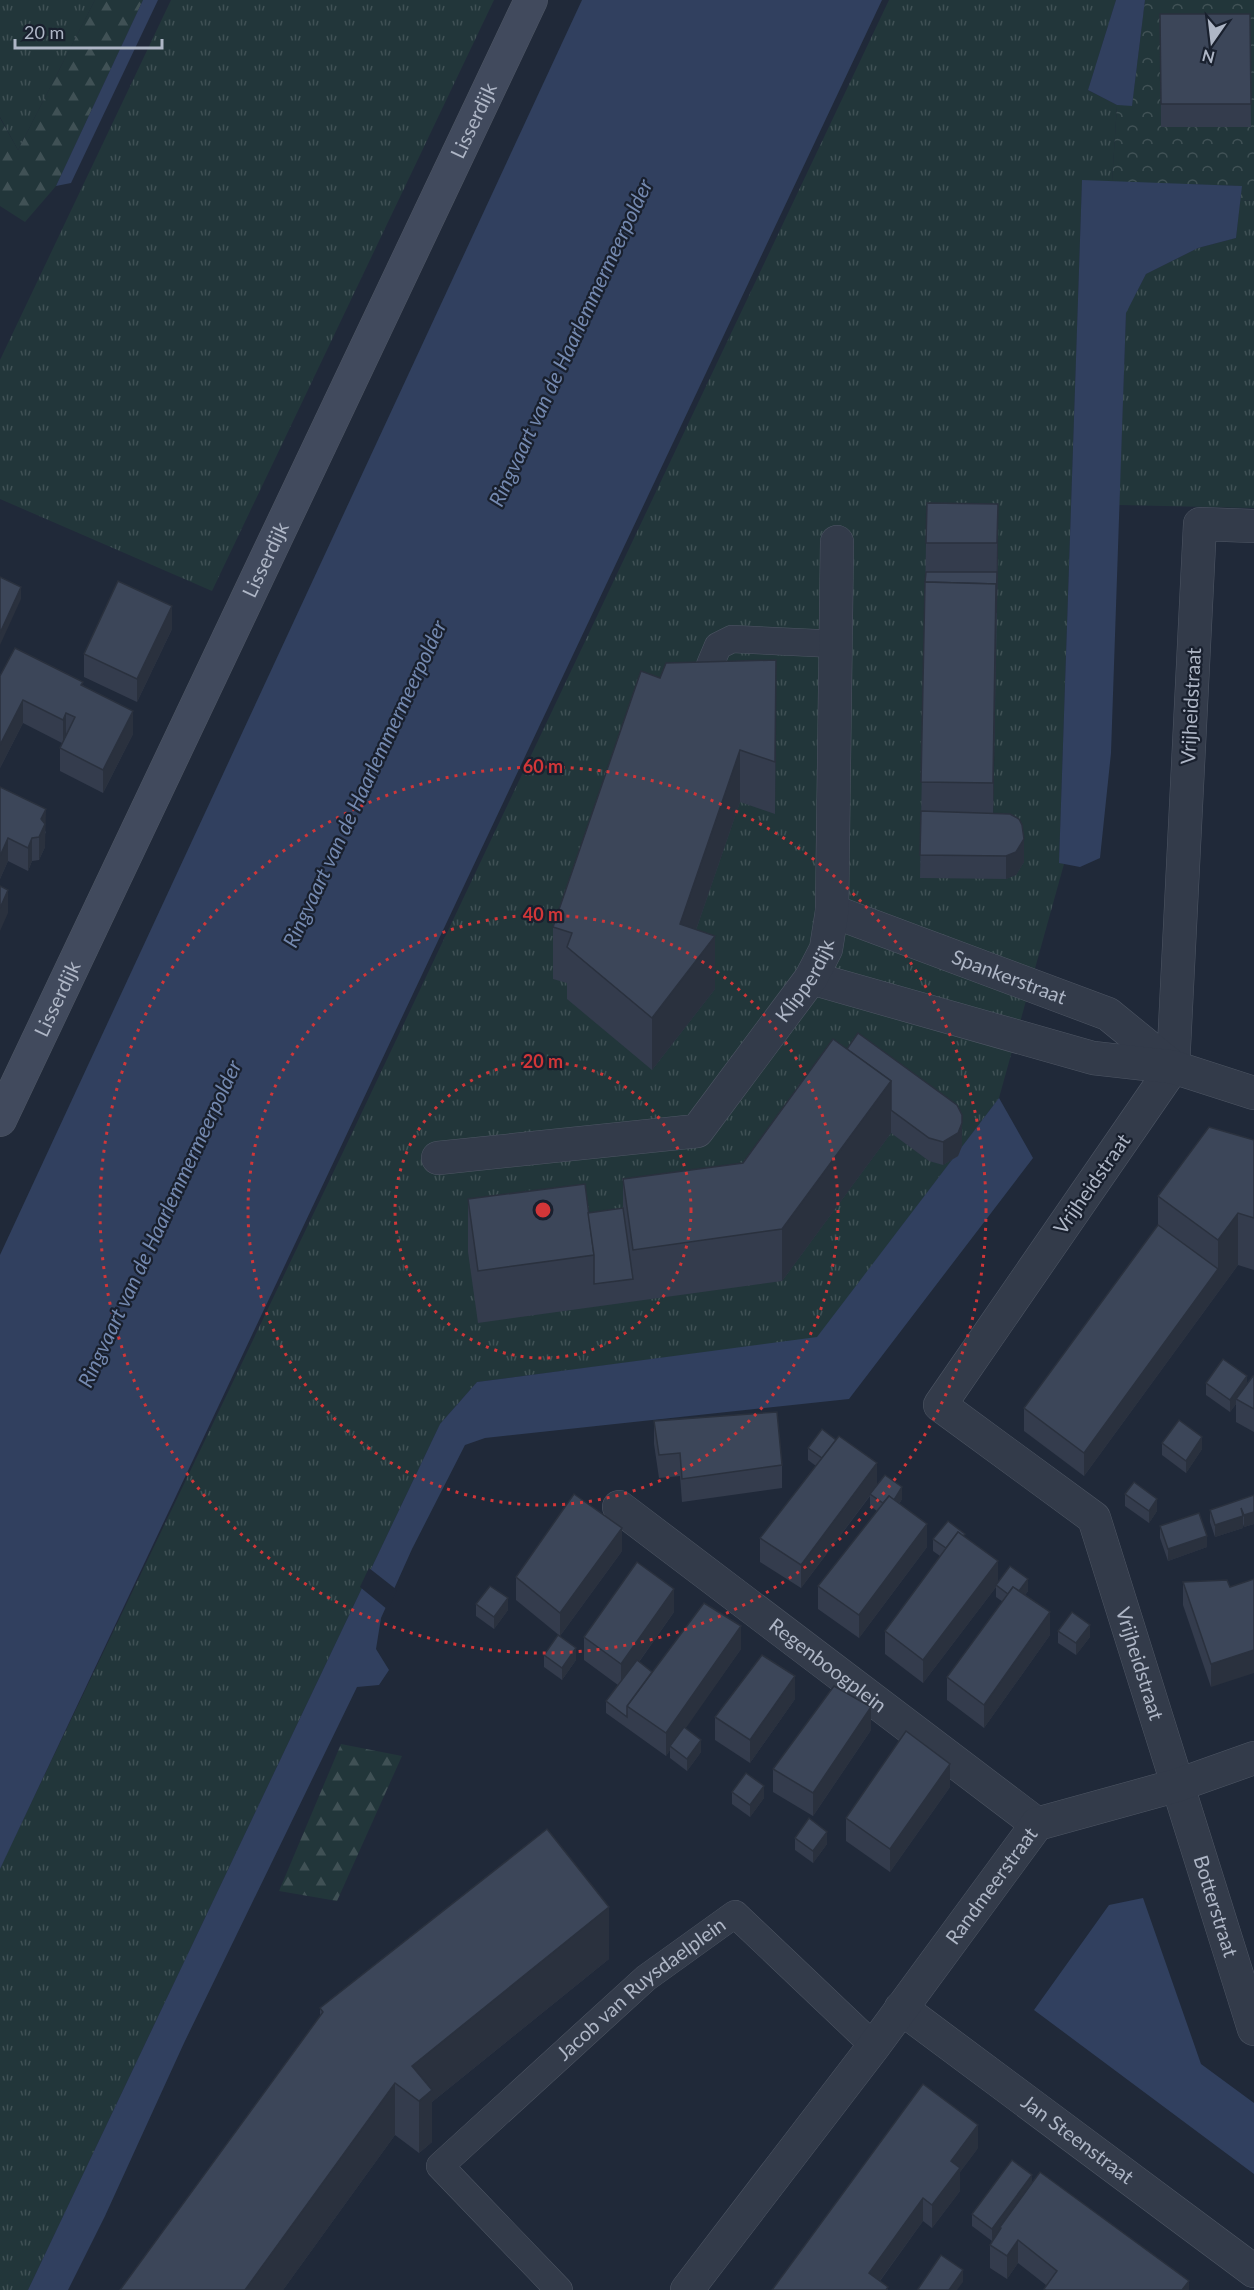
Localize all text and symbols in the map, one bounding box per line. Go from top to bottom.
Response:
scale bar [15,12,162,50]
north arrow [1182,12,1242,72]
text: 20 m [24,21,64,43]
text: N [1200,46,1217,68]
street label: Lisserdijk [445,78,501,162]
water label: Ringvaart van de Haarlemmermeerpolder [483,174,657,510]
street label: Lisserdijk [237,517,293,601]
water label: Ringvaart van de Haarlemmermeerpolder [277,615,451,951]
street label: Vrijheidstraat [1175,647,1205,765]
text: 60 m [523,755,563,777]
text: 40 m [523,903,563,925]
street label: Klipperdijk [769,937,838,1026]
street label: Spankerstraat [949,944,1070,1008]
street label: Lisserdijk [28,956,85,1040]
text: 20 m [523,1050,563,1072]
water label: Ringvaart van de Haarlemmermeerpolder [72,1055,246,1391]
street label: Vrijheidstraat [1048,1129,1135,1238]
centre of rings [533,1200,553,1220]
street label: Vrijheidstraat [1112,1604,1170,1723]
street label: Regenboogplein [765,1612,892,1717]
street label: Randmeerstraat [940,1822,1042,1949]
street label: Botterstraat [1189,1852,1244,1960]
street label: Jacob van Ruysdaelplein [551,1912,730,2065]
street label: Jan Steenstraat [1017,2089,1139,2188]

